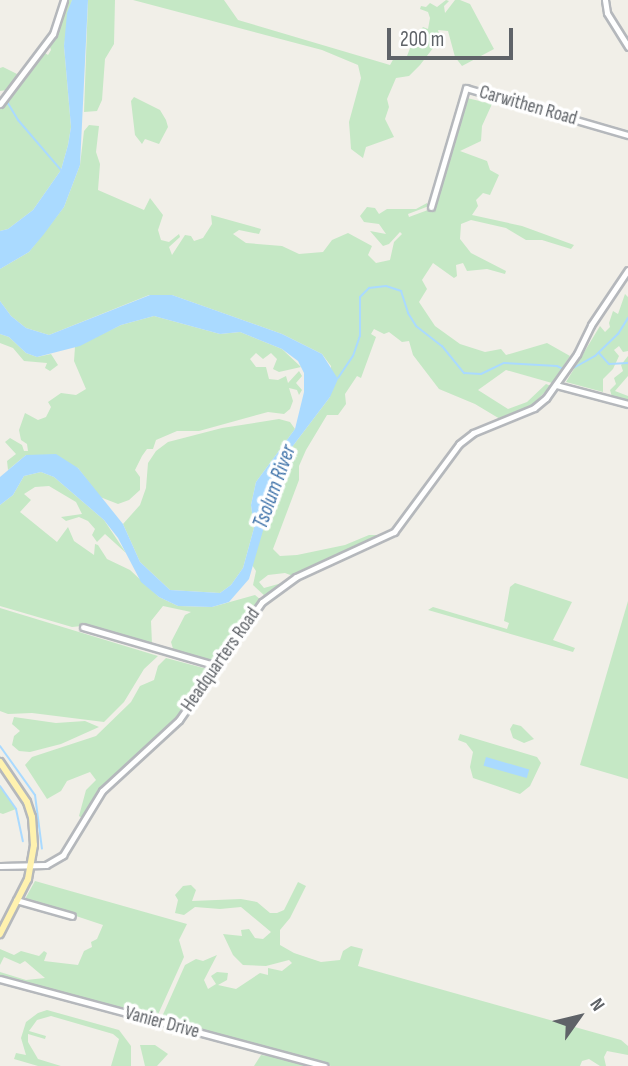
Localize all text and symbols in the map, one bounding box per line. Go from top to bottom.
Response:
scale bar [390,14,516,58]
text: 200 m [400,27,444,52]
street label: Carwithen Road [477,81,579,131]
water label: Tsolum River [248,442,302,532]
street label: Headquarters Road [177,604,265,716]
north arrow [544,982,614,1052]
text: N [584,994,609,1016]
street label: Vanier Drive [122,1002,202,1044]

